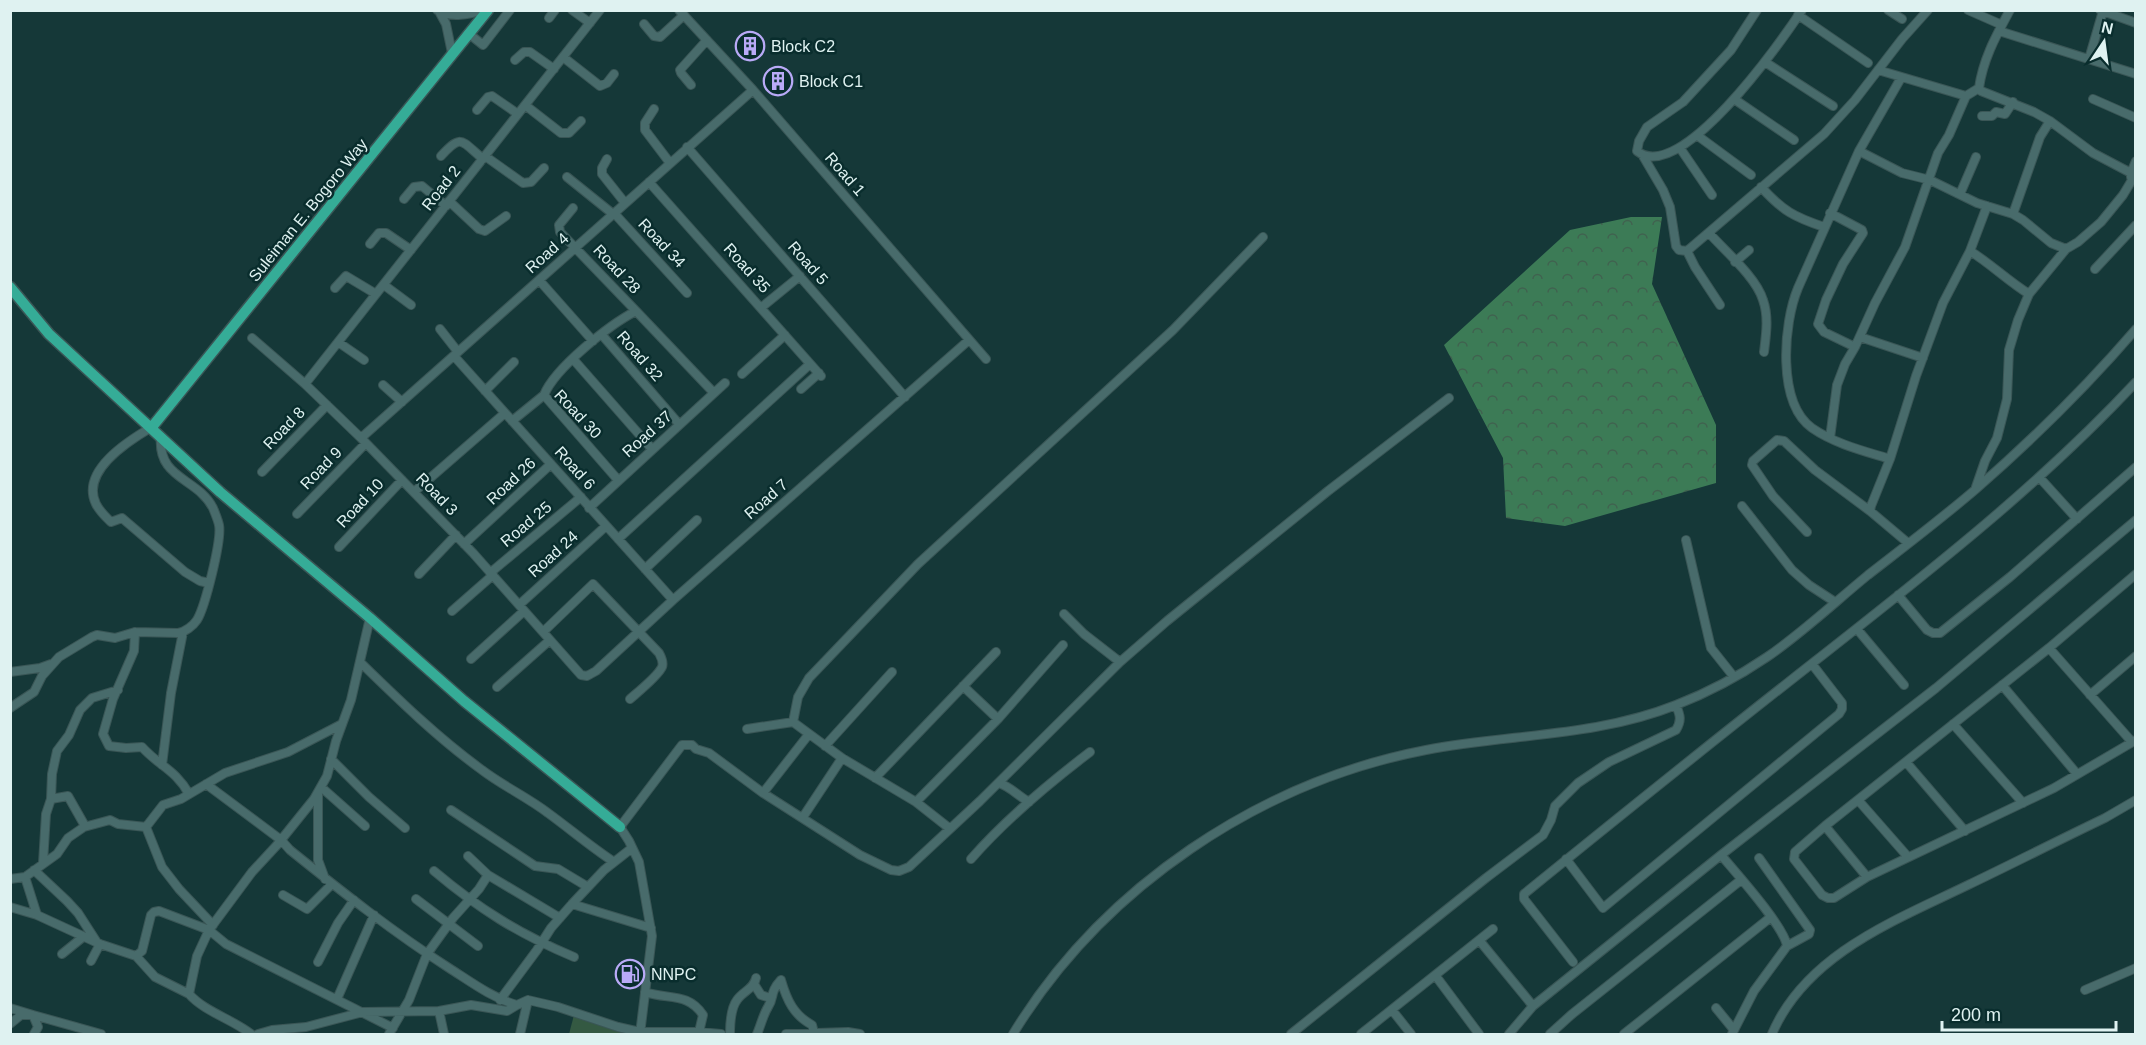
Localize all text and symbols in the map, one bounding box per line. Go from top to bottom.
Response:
north arrow [2074,12,2134,72]
text: N [2100,18,2115,37]
building icon: Block C2 [734,30,766,62]
place label: Block C2 [771,38,835,55]
building icon: Block C1 [762,65,794,97]
place label: Block C1 [799,73,863,90]
street label: Suleiman E. Bogoro Way [245,135,371,285]
street label: Road 1 [822,149,868,199]
street label: Road 2 [418,162,464,214]
street label: Road 34 [635,215,689,271]
street label: Road 4 [522,229,572,277]
street label: Road 5 [785,238,831,288]
street label: Road 35 [720,240,774,296]
street label: Road 28 [590,241,644,297]
street label: Road 32 [614,328,666,384]
street label: Road 30 [551,386,605,442]
street label: Road 8 [260,403,308,452]
street label: Road 37 [619,407,675,461]
street label: Road 9 [297,443,345,492]
street label: Road 6 [551,443,599,493]
street label: Road 26 [483,454,539,508]
street label: Road 3 [413,470,461,519]
street label: Road 10 [333,475,387,531]
street label: Road 7 [741,476,791,522]
street label: Road 25 [497,498,555,550]
street label: Road 24 [525,527,581,581]
fuel station icon: NNPC [614,958,646,990]
place label: NNPC [651,966,696,983]
scale bar [1942,994,2116,1032]
text: 200 m [1951,1005,2001,1025]

